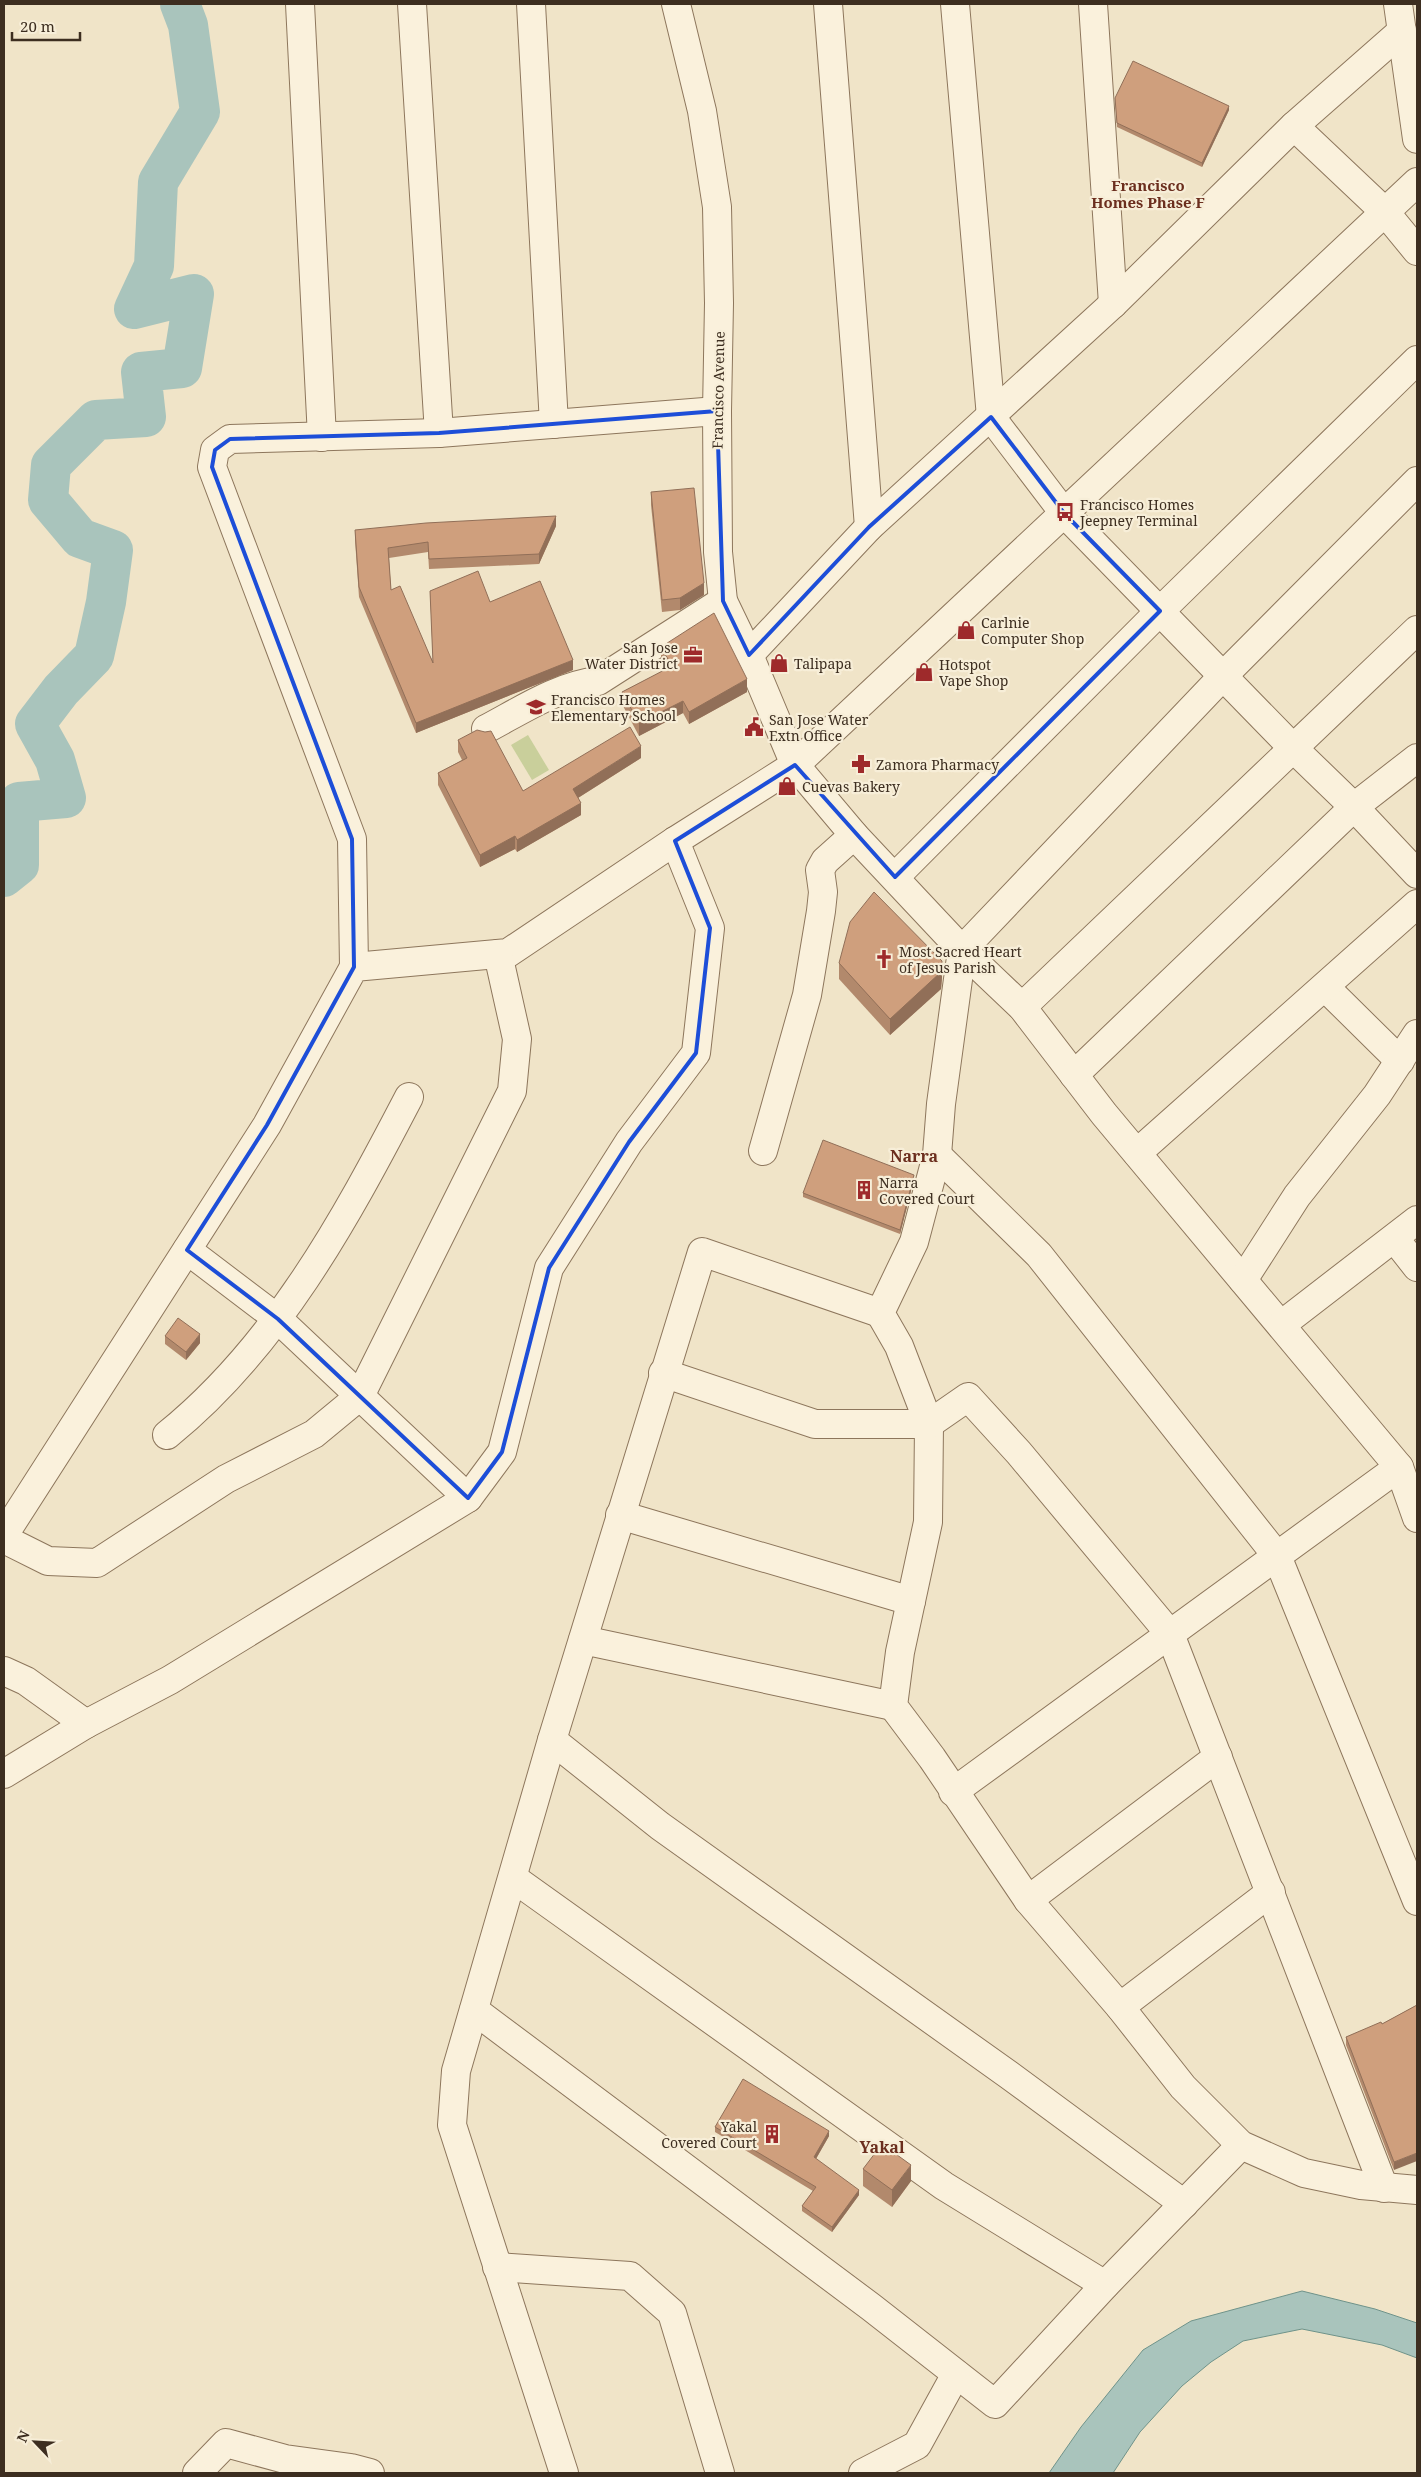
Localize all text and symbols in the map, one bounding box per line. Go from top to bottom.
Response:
scale bar [12,10,80,42]
text: 20 m [20,16,55,36]
district label: Francisco Homes Phase F [1091,175,1205,212]
street label: Francisco Avenue [707,331,729,449]
place label: Francisco Homes Jeepney Terminal [1079,495,1198,530]
bus stop icon: Francisco Homes Jeepney Terminal [1054,501,1076,523]
place label: Carlnie Computer Shop [981,613,1084,648]
shop icon: Carlnie Computer Shop [955,619,977,641]
place label: San Jose Water District [585,638,678,673]
office icon: San Jose Water District [682,644,704,666]
shop icon: Talipapa [768,652,790,674]
place label: Talipapa [794,654,852,673]
place label: Hotspot Vape Shop [939,655,1008,690]
shop icon: Hotspot Vape Shop [913,661,935,683]
place label: Francisco Homes Elementary School [551,690,677,725]
school or university icon: Francisco Homes Elementary School [525,696,547,718]
place label: San Jose Water Extn Office [769,710,869,745]
public building icon: San Jose Water Extn Office [743,716,765,738]
pharmacy icon: Zamora Pharmacy [850,753,872,775]
place label: Zamora Pharmacy [876,755,999,774]
shop icon: Cuevas Bakery [776,775,798,797]
place label: Cuevas Bakery [802,777,900,796]
place label: Most Sacred Heart of Jesus Parish [899,942,1022,977]
church icon: Most Sacred Heart of Jesus Parish [873,948,895,970]
district label: Narra [890,1145,939,1167]
place label: Narra Covered Court [879,1173,975,1208]
building icon: Narra Covered Court [853,1179,875,1201]
place label: Yakal Covered Court [661,2117,758,2152]
building icon: Yakal Covered Court [761,2123,783,2145]
district label: Yakal [859,2136,905,2158]
north arrow [10,2417,60,2467]
text: N [12,2427,34,2445]

